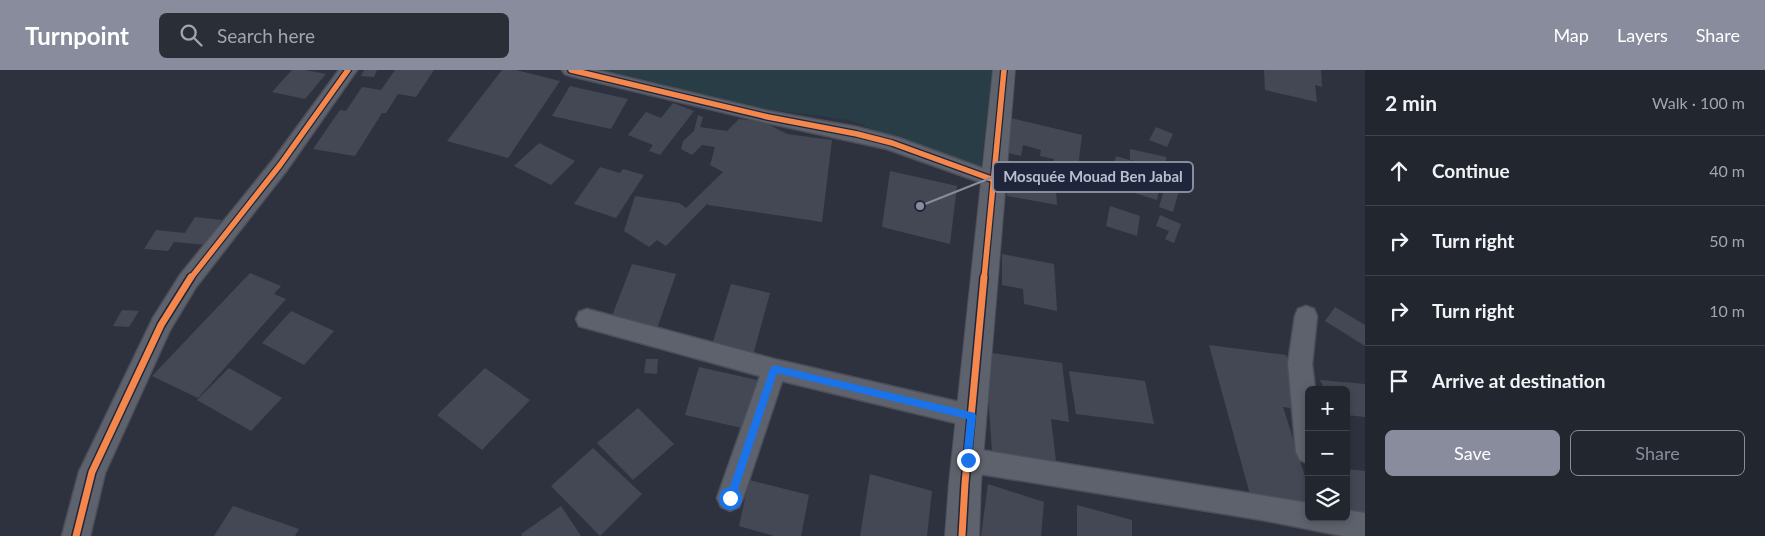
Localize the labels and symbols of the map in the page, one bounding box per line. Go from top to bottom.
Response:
callout: Mosquée Mouad Ben Jabal [993,162,1193,192]
text: Mosquée Mouad Ben Jabal [1003,167,1183,185]
route end [957,449,980,472]
route start [719,487,742,510]

